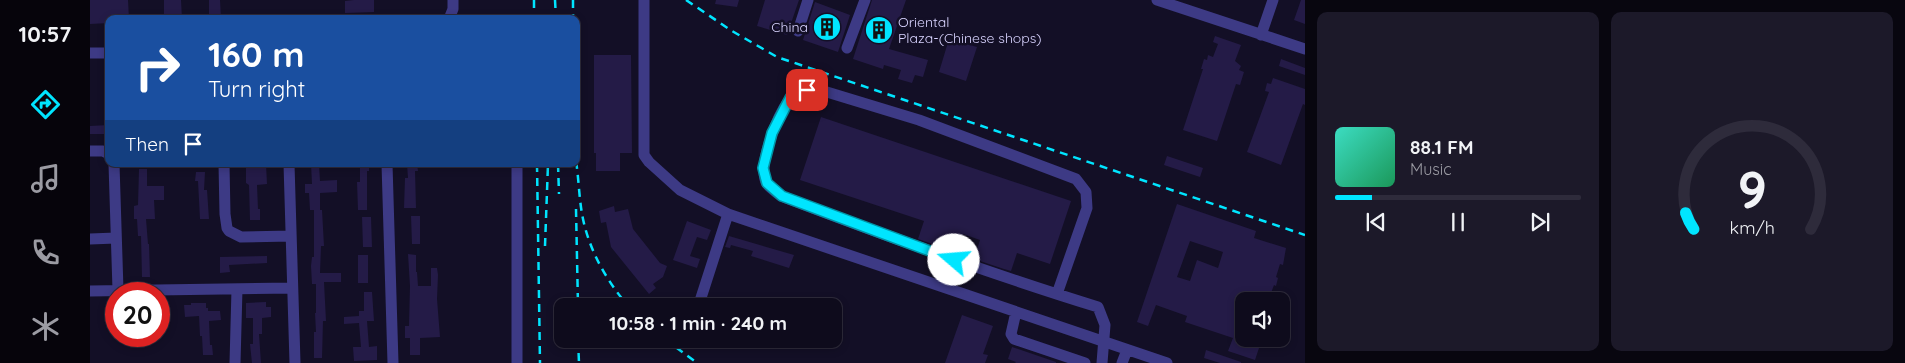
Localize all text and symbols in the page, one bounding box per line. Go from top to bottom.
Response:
building icon: China [812,12,842,42]
place label: Oriental Plaza-(Chinese shops) [898,13,1042,47]
building icon: Oriental Plaza-(Chinese shops) [864,15,894,45]
place label: China [771,18,808,36]
text: 10:57 [19,20,71,48]
text: 160 m [208,32,305,76]
icon: right [125,35,190,100]
pin [786,69,828,111]
text: Turn right [208,75,305,103]
icon: arrive [793,76,821,104]
icon: directions [28,87,63,122]
icon: arrive [179,130,207,158]
text: Then [125,132,169,156]
text: 88.1 FM [1410,135,1474,159]
text: 9 [1737,156,1767,221]
text: Music [1410,159,1452,179]
icon: music [28,161,63,196]
icon: previous [1362,208,1390,236]
icon: pause [1444,208,1472,236]
icon: next [1526,208,1554,236]
text: km/h [1729,216,1775,238]
position arrow [927,233,979,285]
icon: phone [28,235,63,270]
speed limit sign: 20 [105,282,170,347]
map controls [1235,292,1290,347]
button: sound [1235,292,1290,347]
icon: climate [28,309,63,344]
text: 10:58 · 1 min · 240 m [609,311,787,335]

